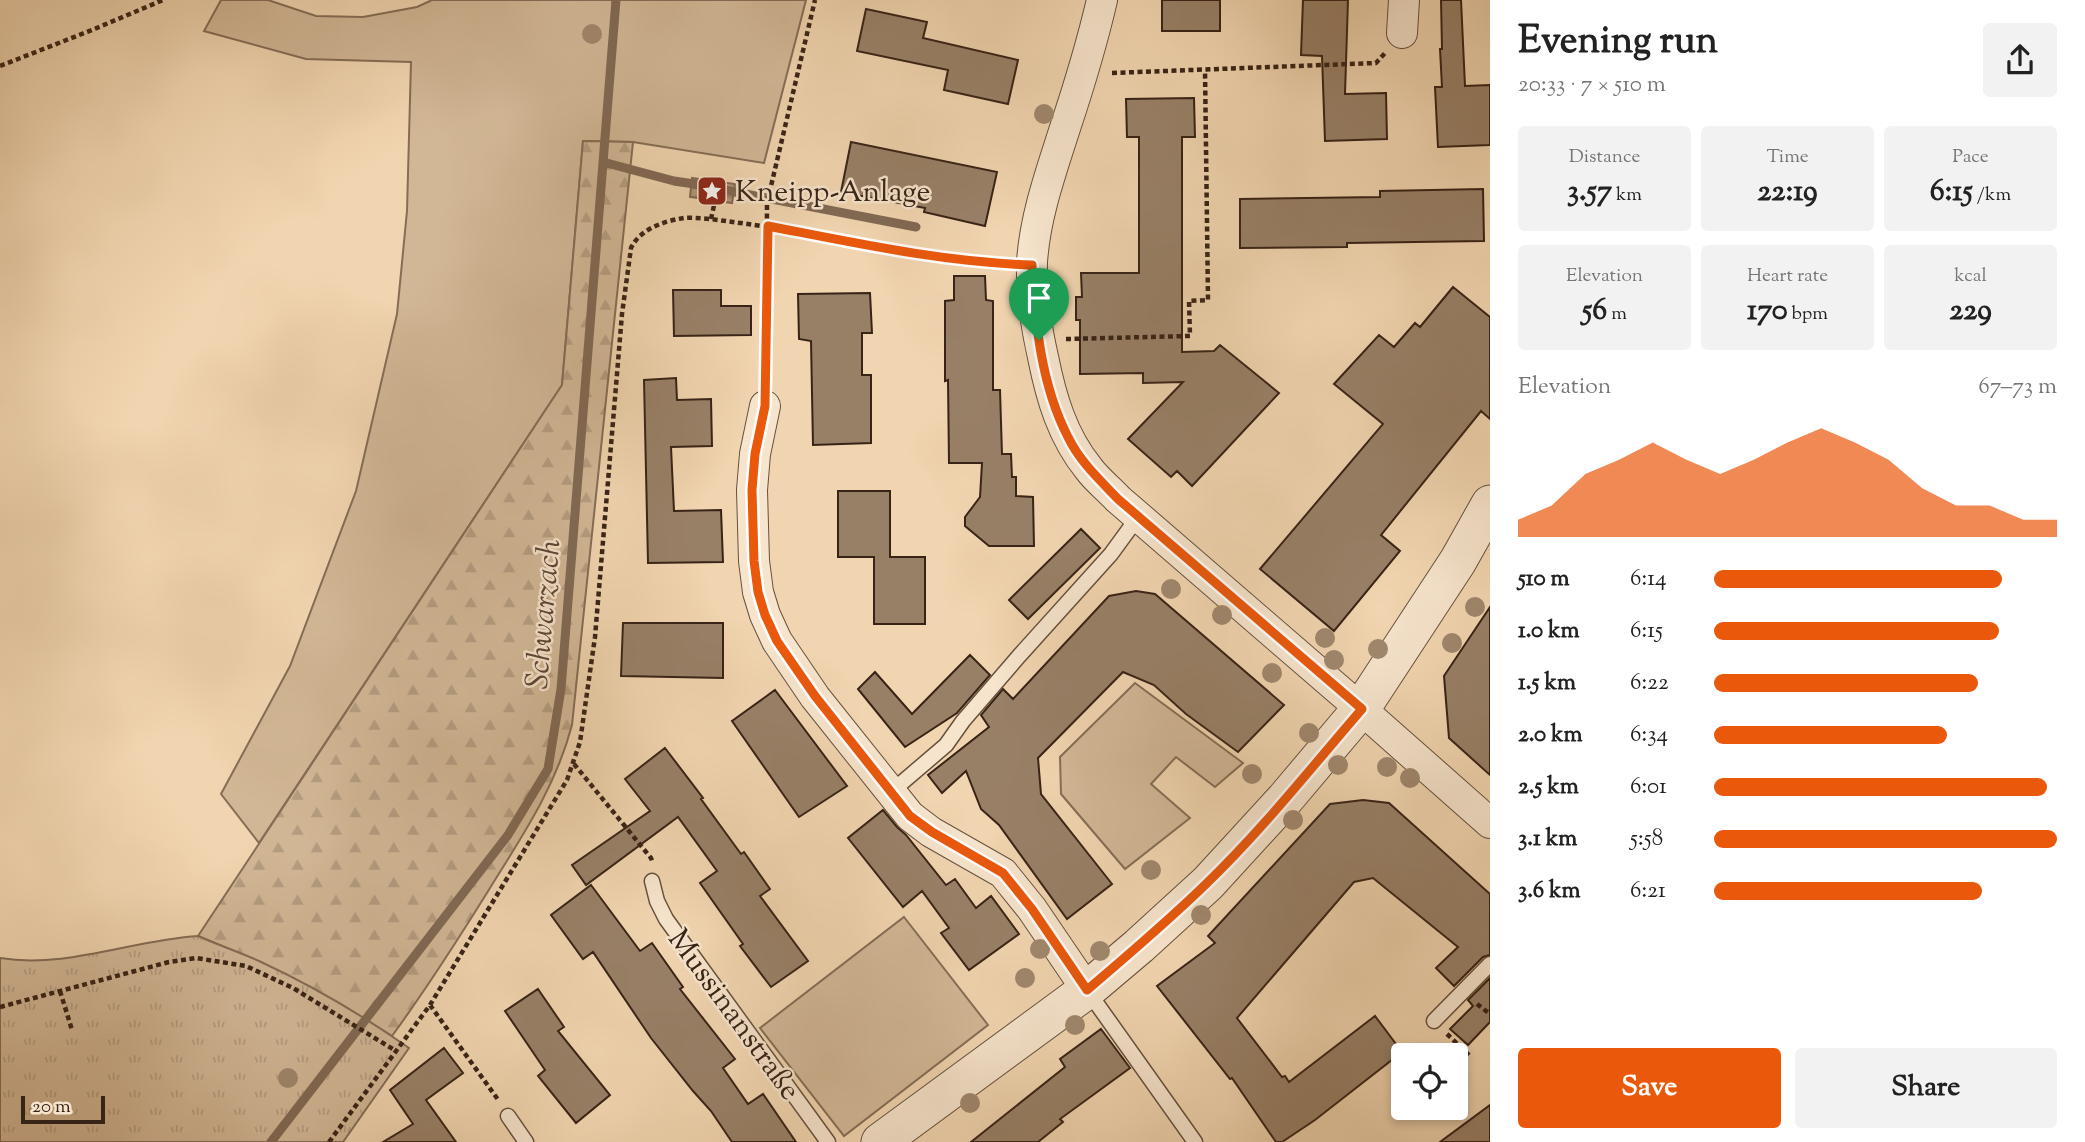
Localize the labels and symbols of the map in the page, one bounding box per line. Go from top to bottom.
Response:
place label: Kneipp-Anlage [735,172,931,215]
place icon: Kneipp-Anlage [695,174,729,208]
pin [1009,268,1069,340]
water label: Schwarzach [516,537,574,691]
street label: Mussinanstraße [656,921,810,1110]
scale bar [21,1093,105,1125]

